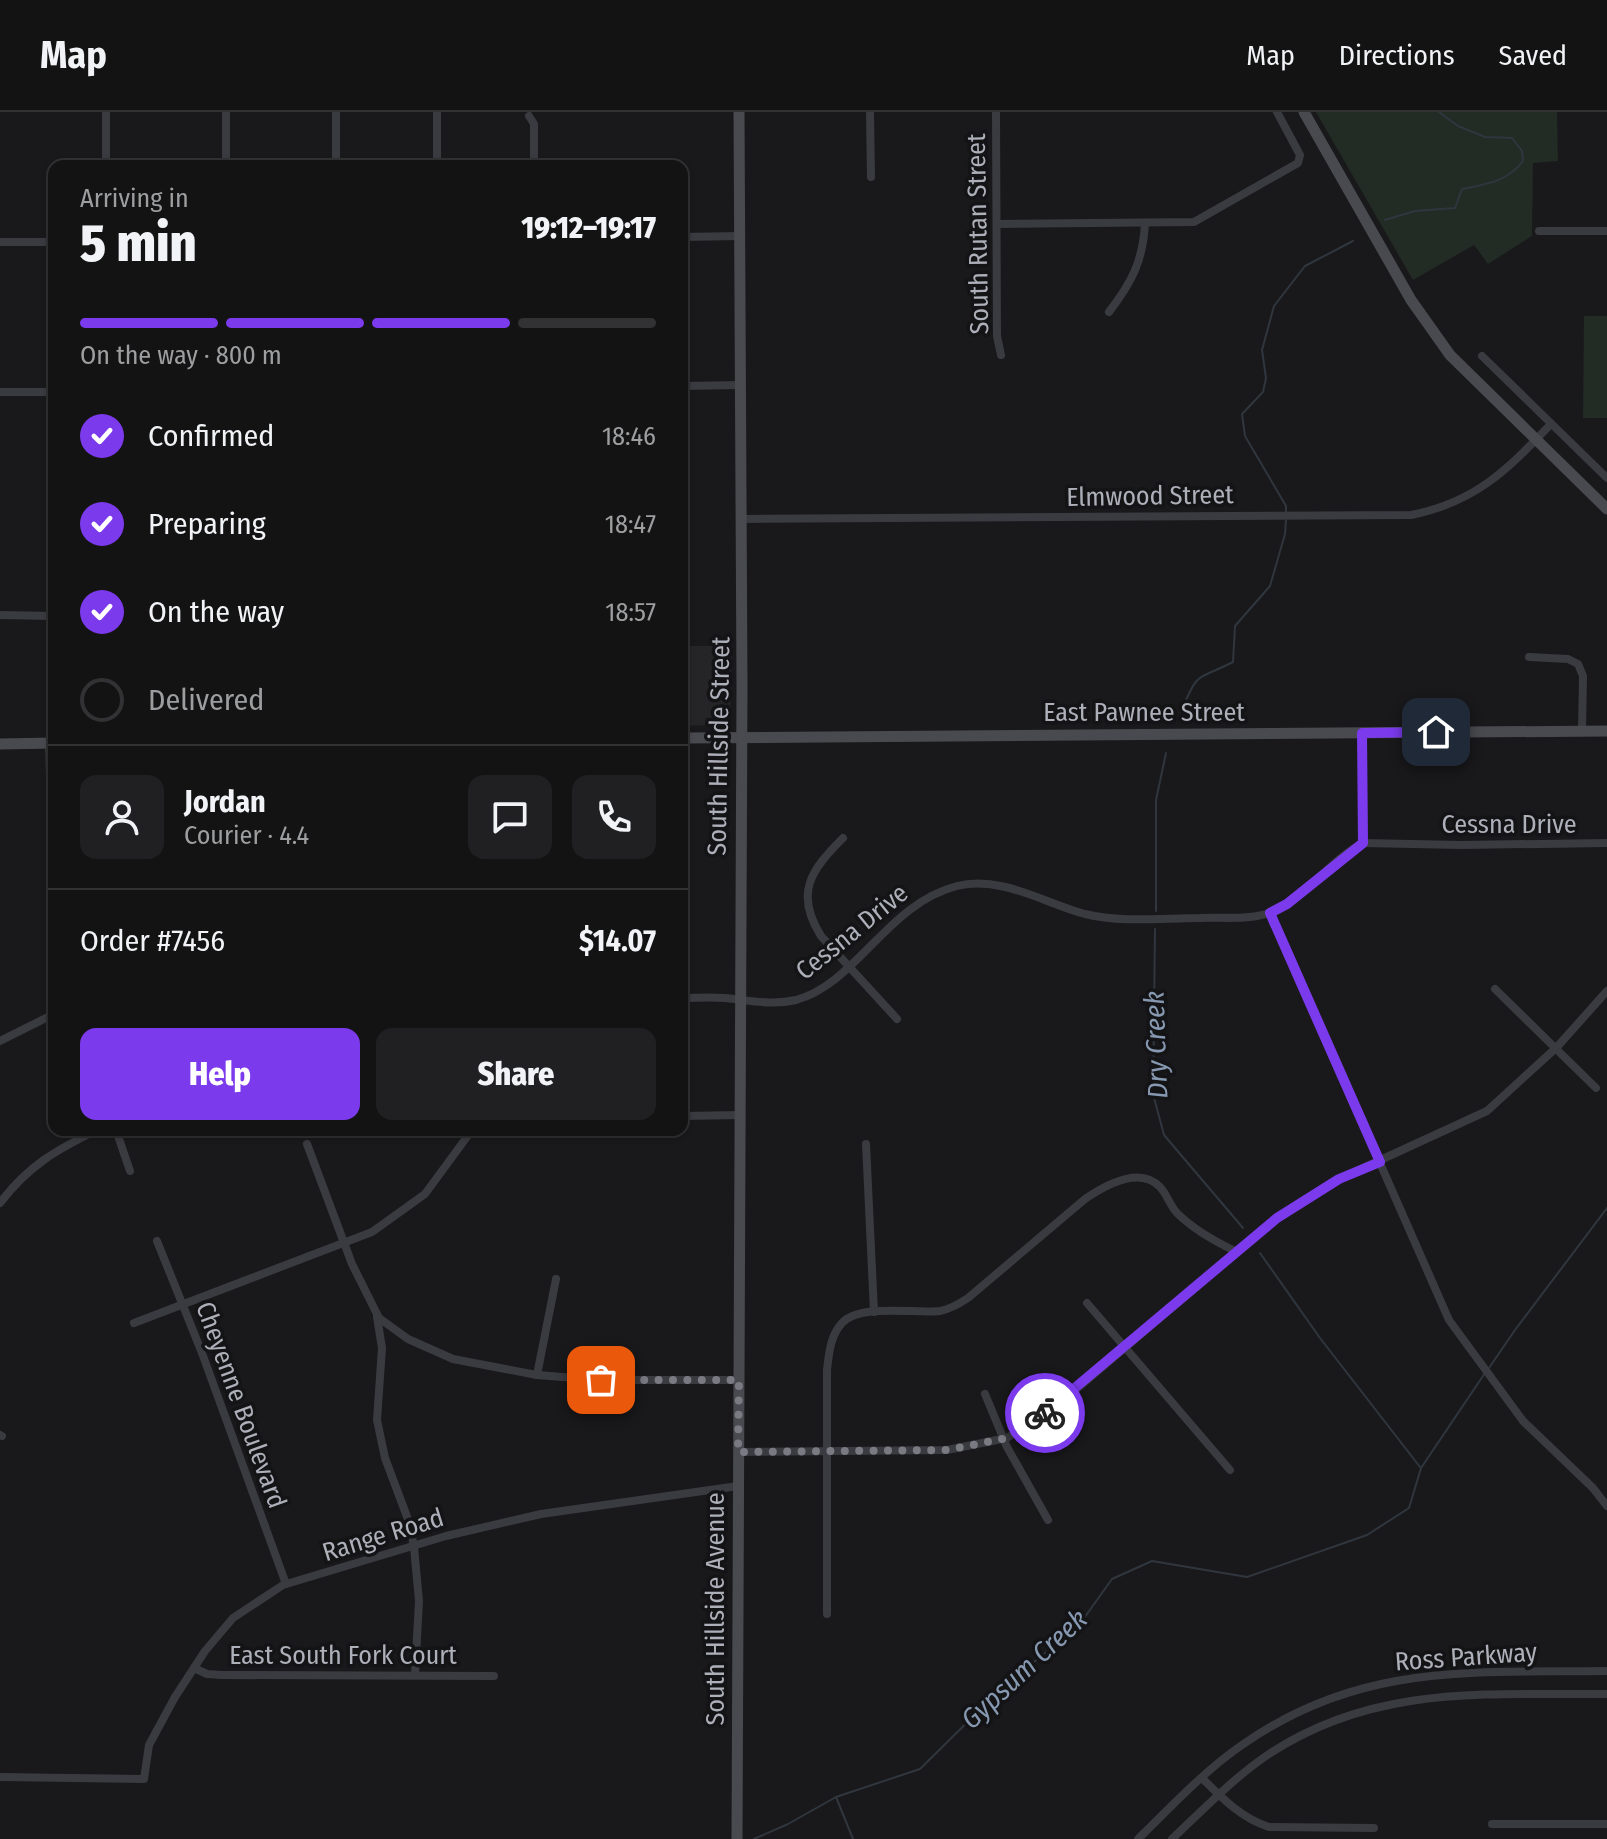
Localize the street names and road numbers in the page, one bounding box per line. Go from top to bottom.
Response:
street label: South Rutan Street [961,133,995,335]
street label: Elmwood Street [1066,479,1234,513]
street label: South Hillside Street [702,636,736,856]
street label: East Pawnee Street [1043,697,1245,728]
street label: Cessna Drive [1441,809,1577,840]
street label: Cessna Drive [790,877,914,987]
street label: Cheyenne Boulevard [189,1298,293,1512]
street label: South Hillside Avenue [700,1492,731,1726]
street label: Range Road [319,1502,447,1568]
street label: Ross Parkway [1394,1637,1538,1677]
street label: East South Fork Court [229,1640,457,1671]

